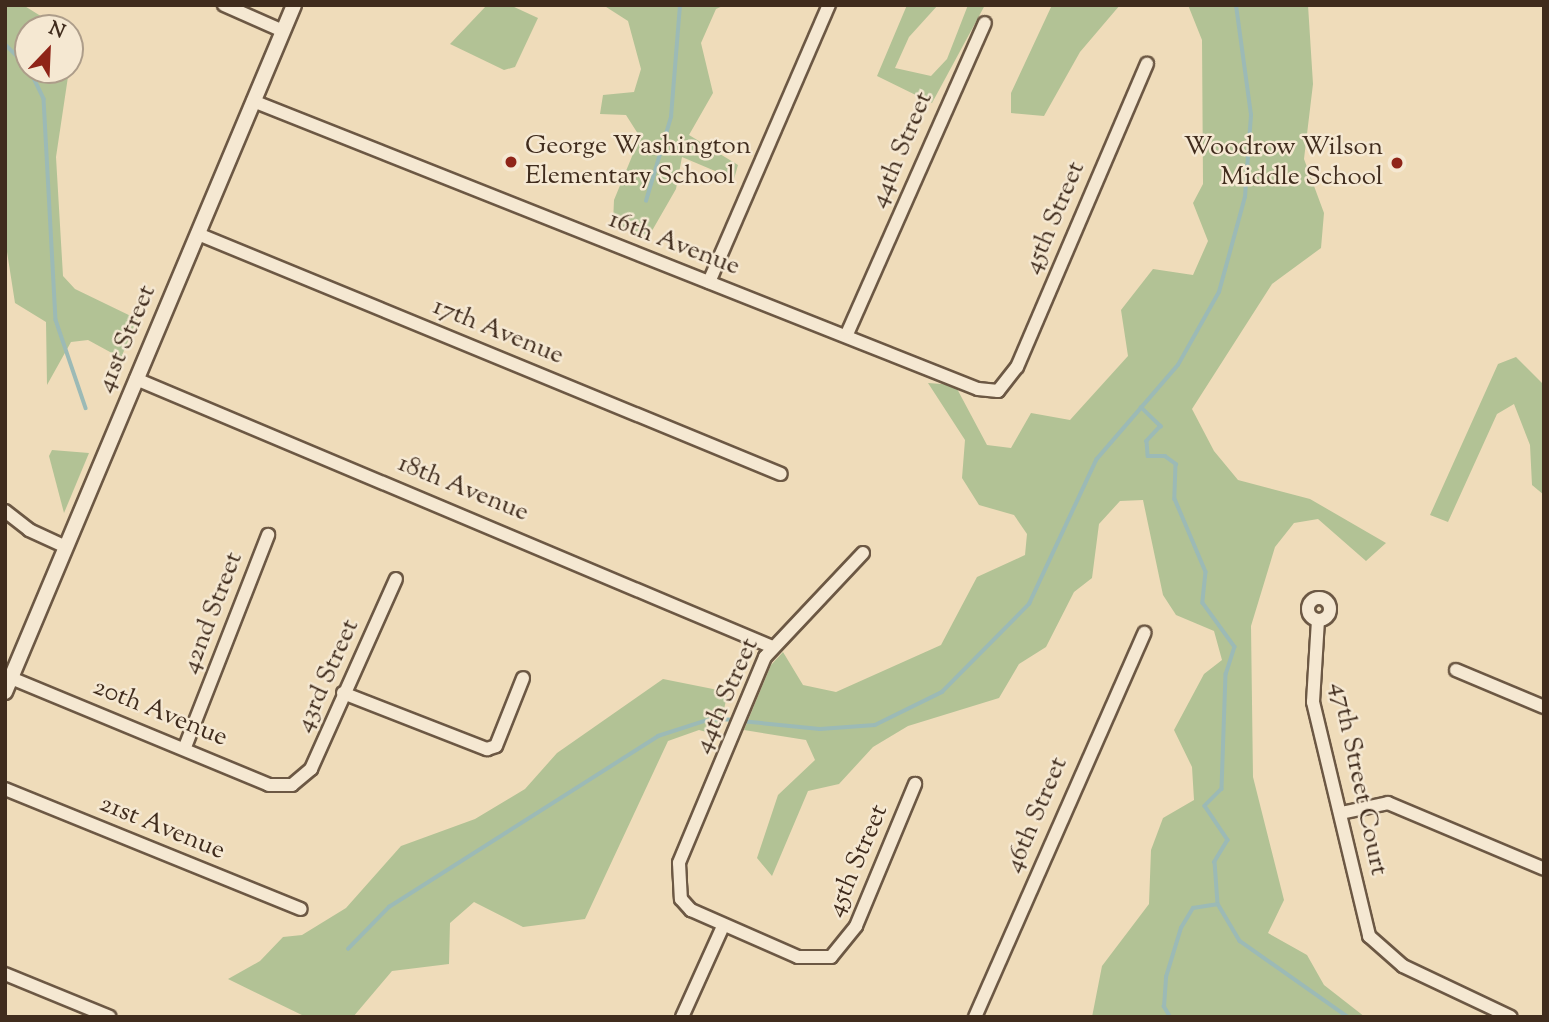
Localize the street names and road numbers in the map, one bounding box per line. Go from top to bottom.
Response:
street label: 44th Street [864,87,940,213]
street label: 45th Street [1017,157,1093,279]
street label: 16th Avenue [604,205,744,283]
street label: 41st Street [90,281,164,397]
street label: 17th Avenue [428,292,568,372]
street label: 18th Avenue [393,449,533,529]
street label: 42nd Street [176,548,250,678]
street label: 43rd Street [289,615,367,737]
street label: 44th Street [688,634,766,758]
street label: 20th Avenue [88,672,232,754]
street label: 47th Street Court [1322,680,1394,878]
street label: 46th Street [999,753,1075,877]
street label: 21st Avenue [95,789,229,867]
street label: 45th Street [820,800,896,922]

